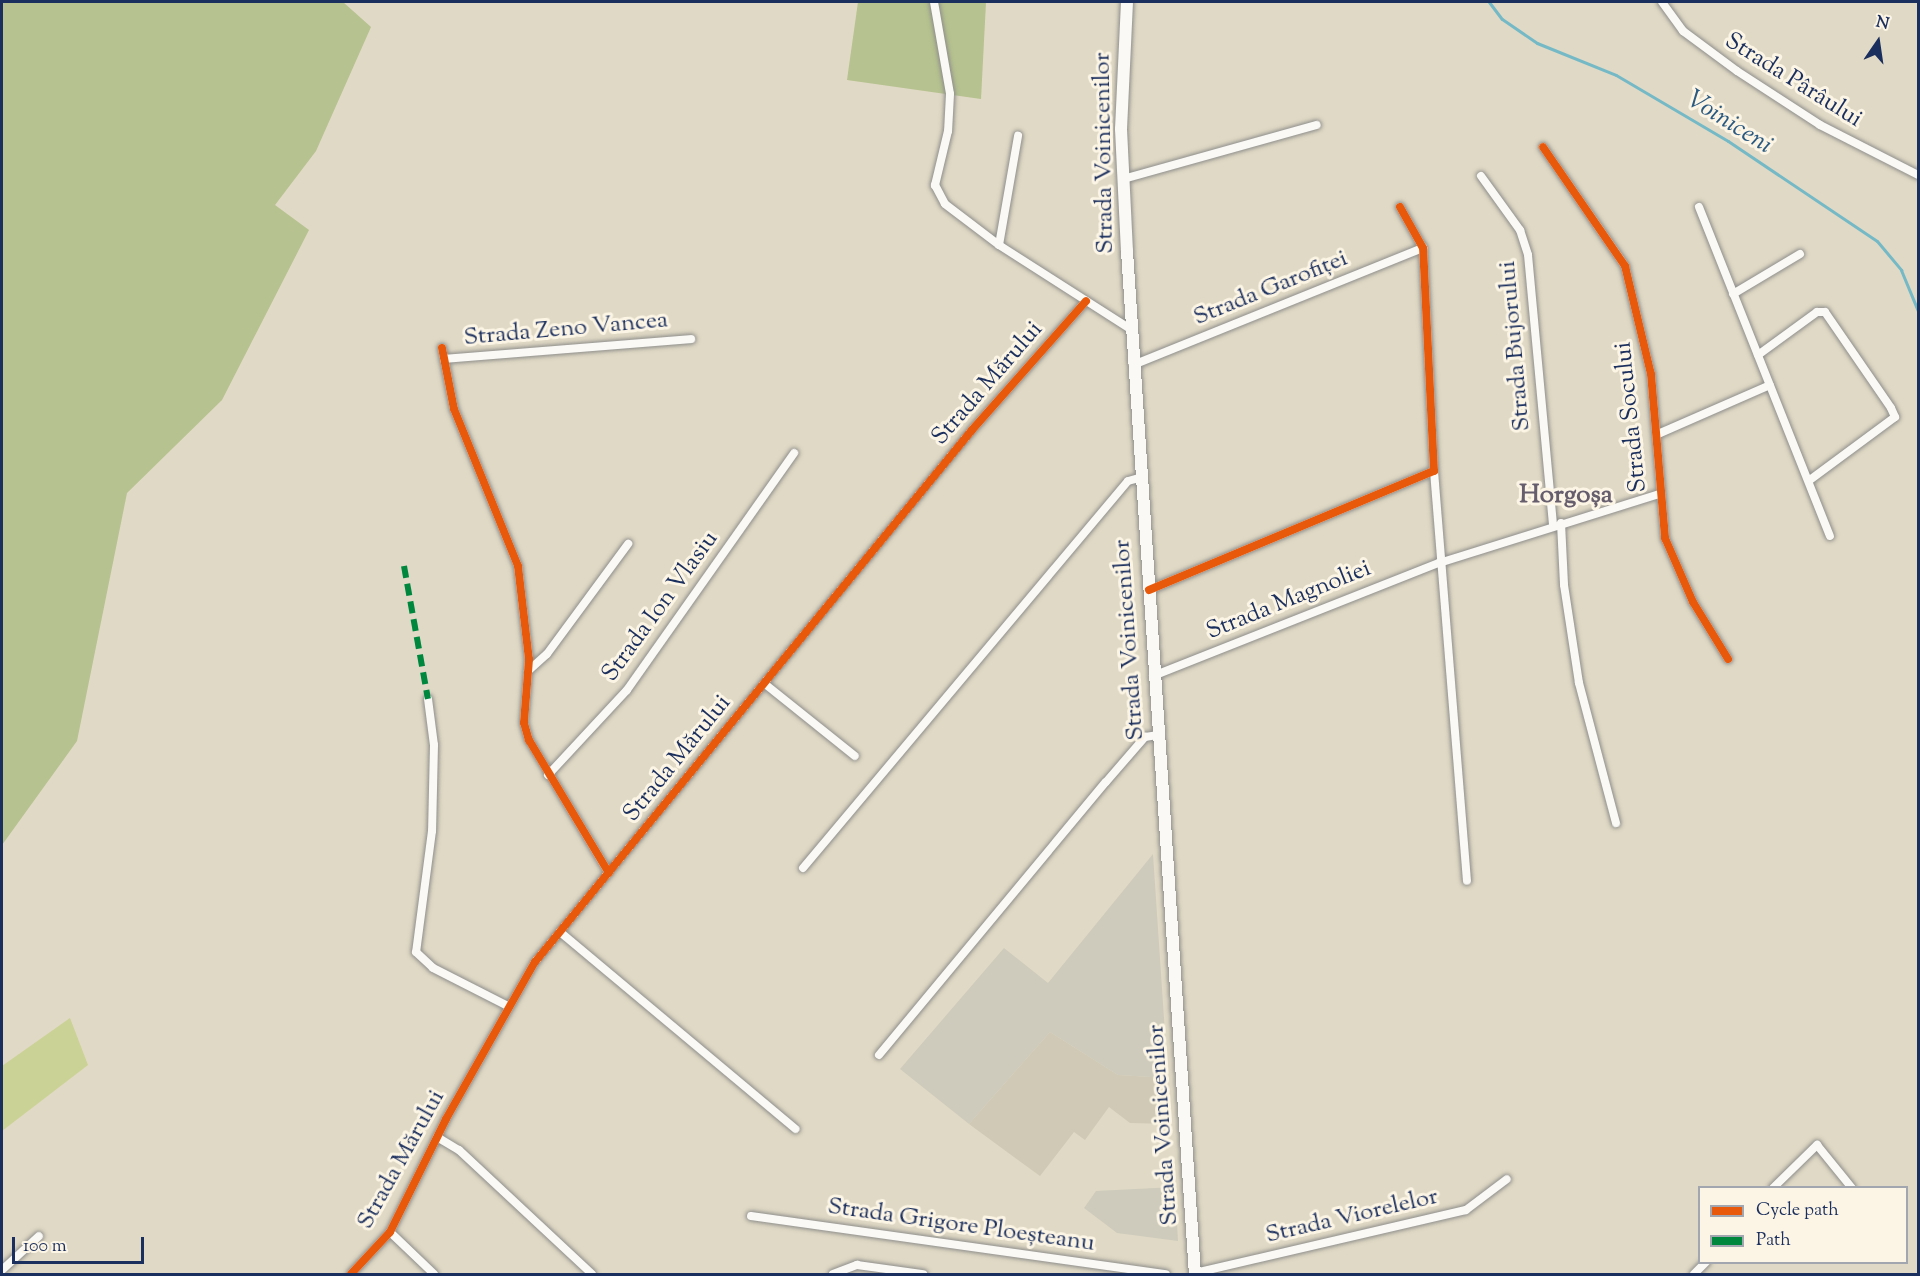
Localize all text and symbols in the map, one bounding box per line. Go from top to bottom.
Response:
text: N [1873,11,1891,37]
north arrow [1848,12,1908,72]
street label: Strada Pârâului [1719,27,1867,135]
street label: Strada Voinicenilor [1089,52,1121,254]
water label: Voiniceni [1680,84,1778,162]
street label: Strada Garofiței [1190,245,1352,333]
street label: Strada Bujorului [1494,260,1538,432]
street label: Strada Zeno Vancea [463,307,669,353]
street label: Strada Mărului [926,316,1050,452]
street label: Strada Socului [1610,340,1654,494]
district label: Horgoșa [1519,480,1613,512]
street label: Strada Ion Vlasiu [597,526,725,688]
street label: Strada Voinicenilor [1109,539,1151,741]
street label: Strada Magnoliei [1203,555,1375,647]
street label: Strada Mărului [618,690,738,828]
street label: Strada Voinicenilor [1143,1024,1185,1226]
street label: Strada Mărului [352,1085,452,1235]
street label: Strada Viorelelor [1263,1183,1441,1251]
legend [1698,1186,1908,1264]
street label: Strada Grigore Ploeșteanu [826,1193,1096,1259]
text: Cycle path [1756,1198,1839,1224]
scale bar [15,1225,147,1263]
text: Path [1756,1228,1791,1254]
text: 100 m [23,1234,67,1260]

